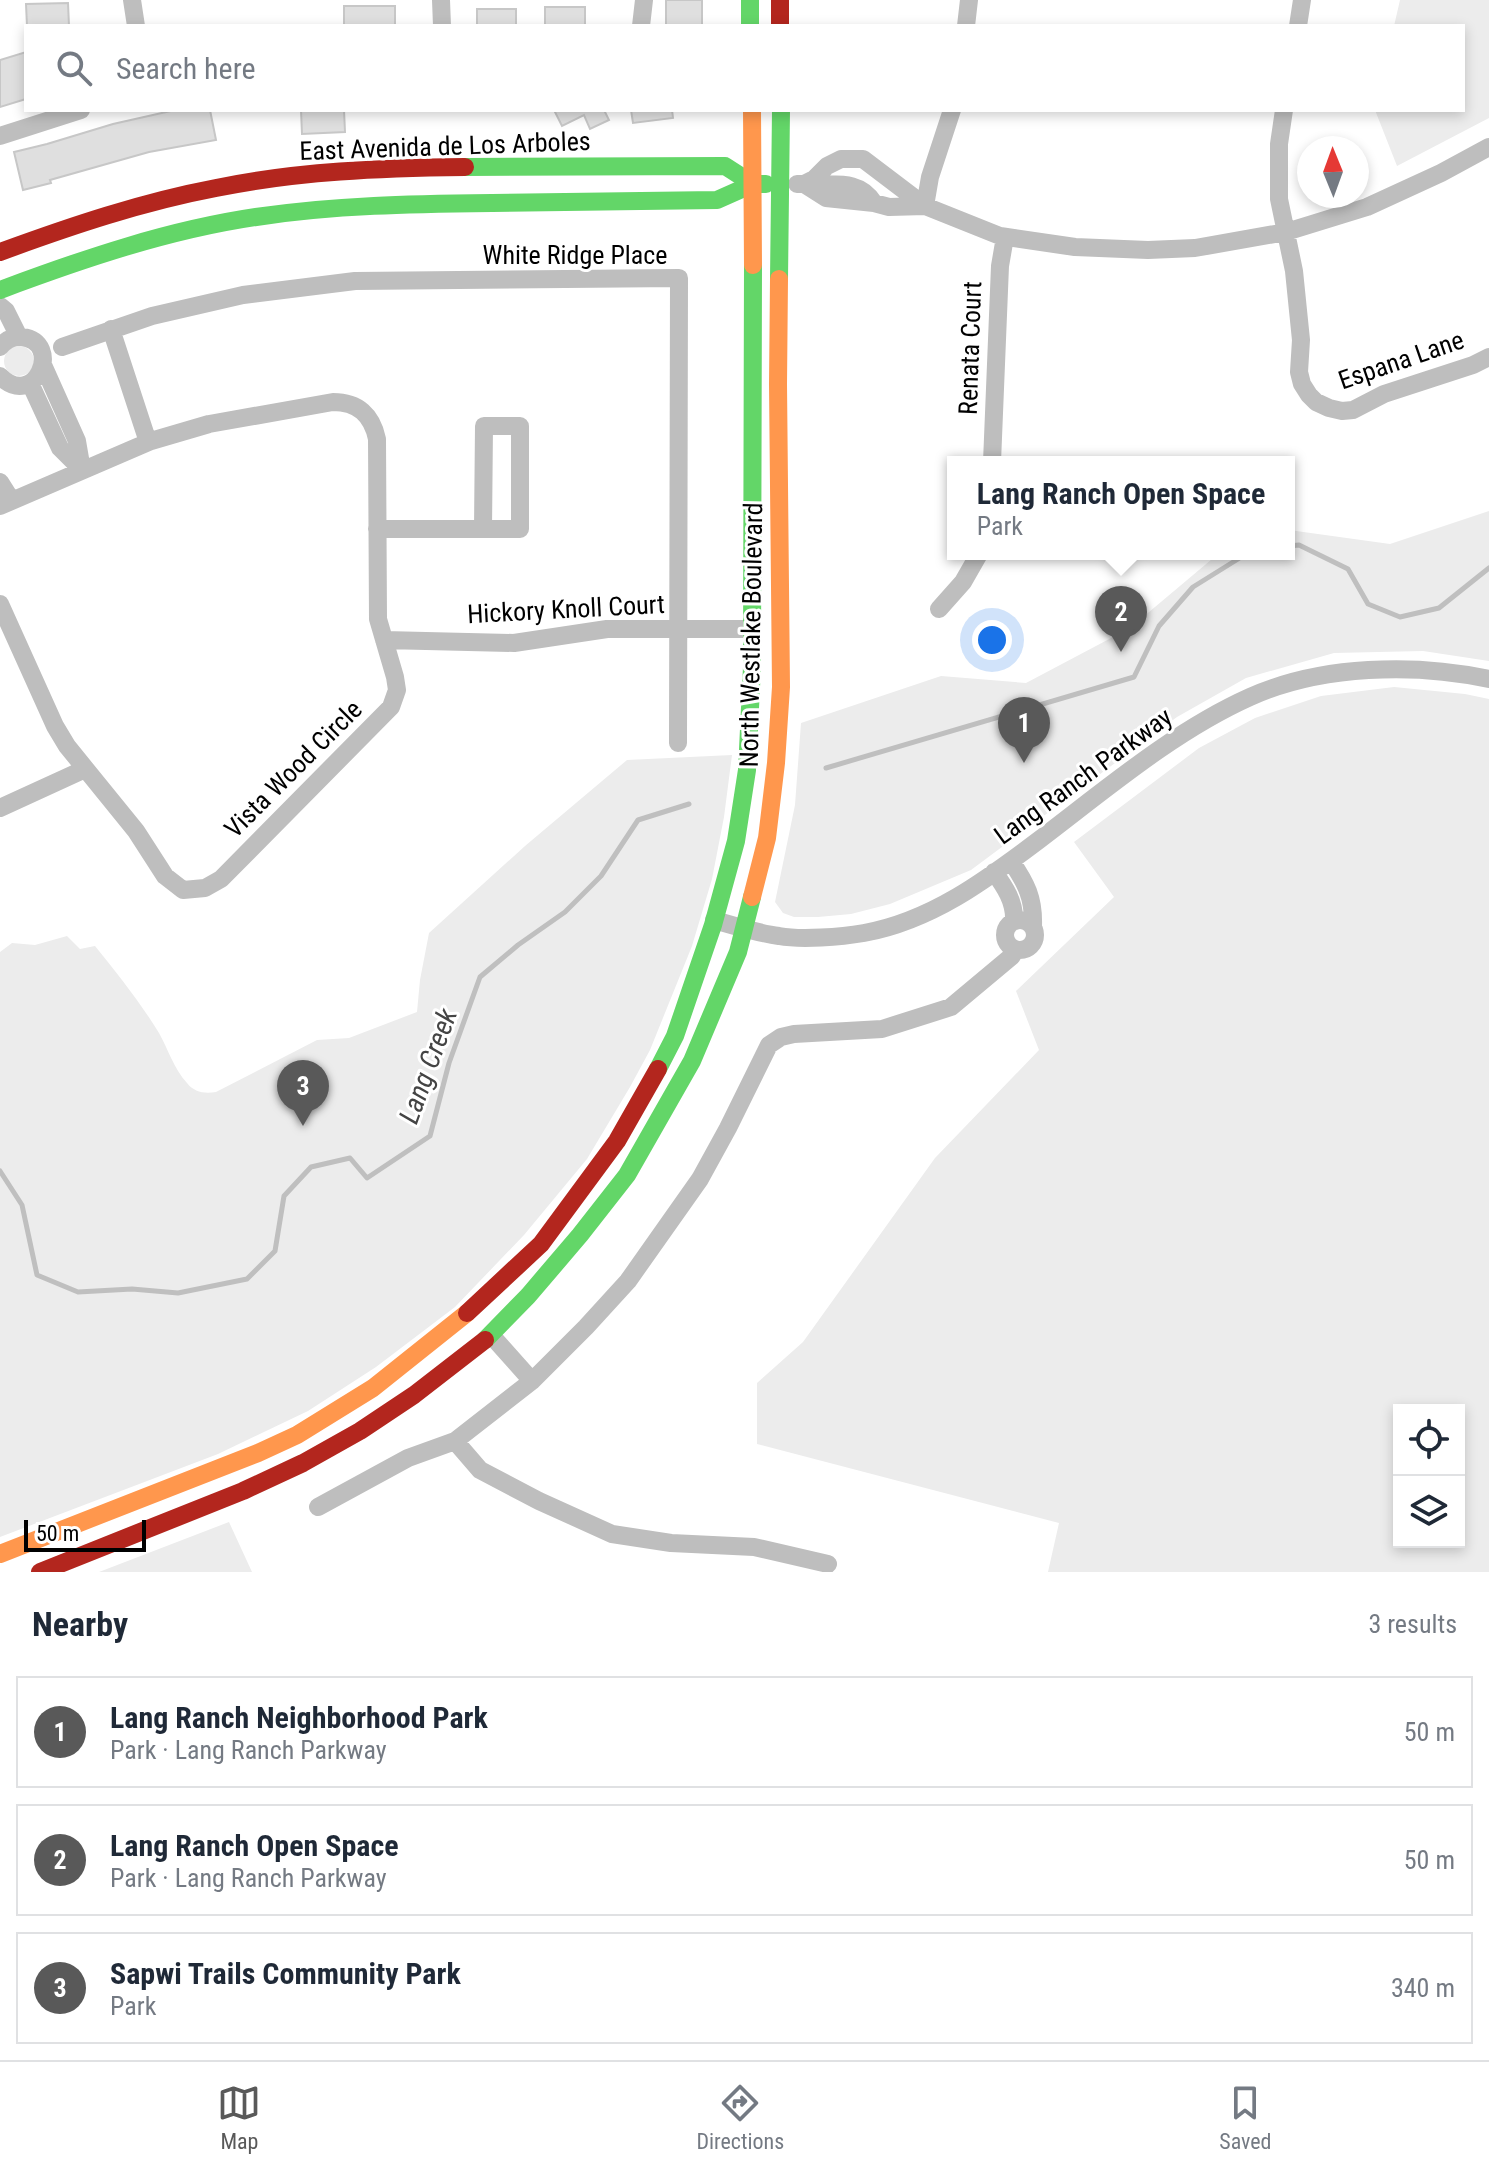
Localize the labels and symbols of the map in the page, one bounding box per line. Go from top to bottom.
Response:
street label: East Avenida de Los Arboles [299,126,591,166]
north arrow [1297,136,1369,208]
street label: White Ridge Place [483,240,667,270]
street label: Renata Court [953,281,987,415]
street label: Espana Lane [1334,325,1468,395]
street label: North Westlake Boulevard [734,502,768,768]
pin: 2 [1095,586,1147,652]
street label: Hickory Knoll Court [466,589,666,629]
your location [972,620,1012,660]
street label: Vista Wood Circle [218,694,368,844]
pin: 1 [998,697,1050,763]
street label: Lang Ranch Parkway [988,701,1178,850]
water label: Lang Creek [392,1003,464,1128]
pin: 3 [277,1060,329,1126]
scale bar [24,1516,146,1552]

